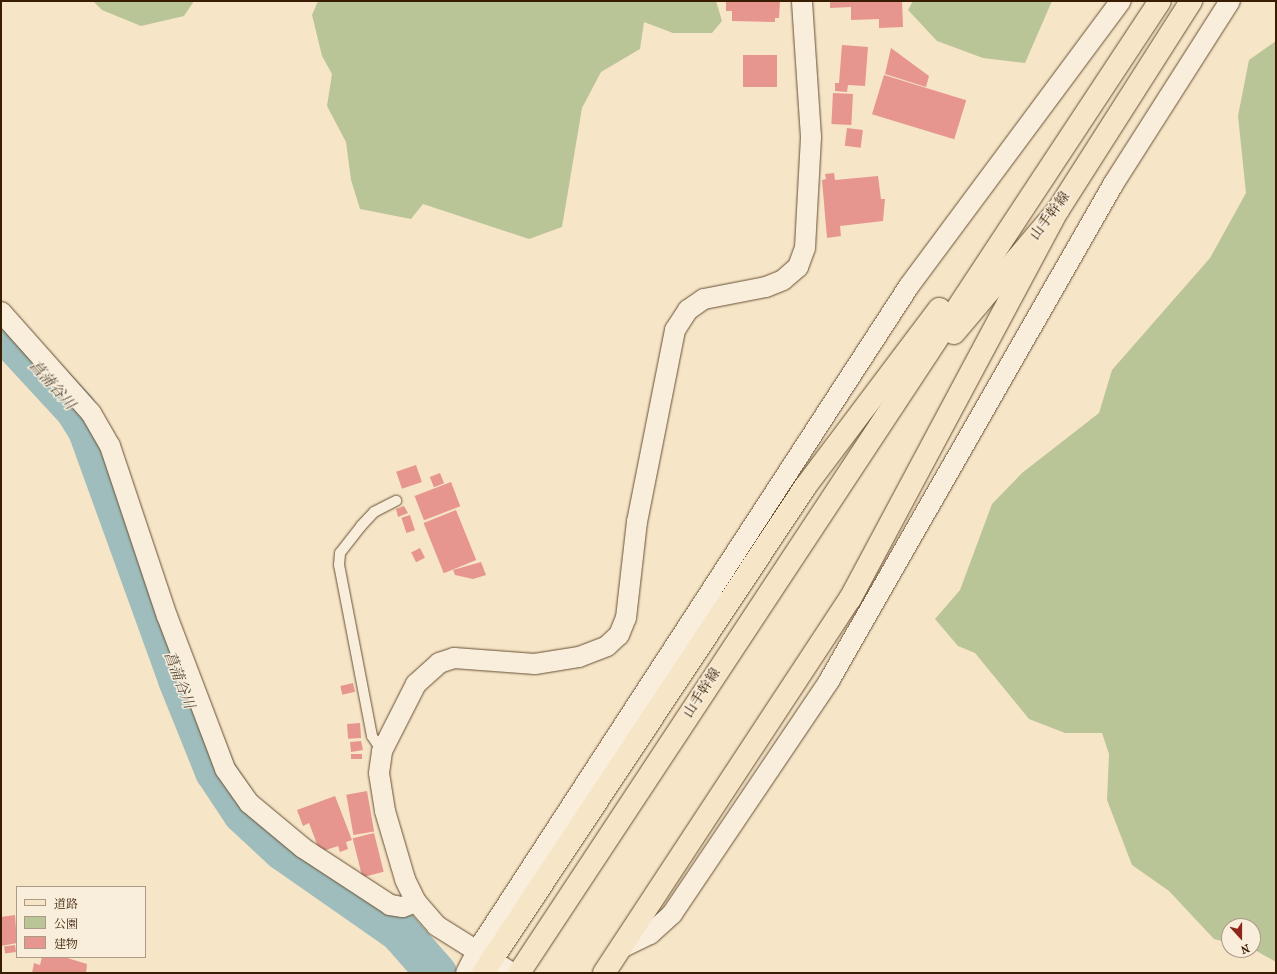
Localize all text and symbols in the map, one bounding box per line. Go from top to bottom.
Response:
street label: 山手幹線 [1026,189,1074,243]
water label: 菖蒲谷川 [25,357,79,413]
water label: 菖蒲谷川 [160,649,198,711]
street label: 山手幹線 [680,665,724,721]
legend [16,886,146,958]
text: 道路 [54,897,78,911]
text: 公園 [54,917,78,931]
north arrow [1221,918,1261,958]
text: 建物 [54,937,78,951]
text: N [1239,941,1251,956]

